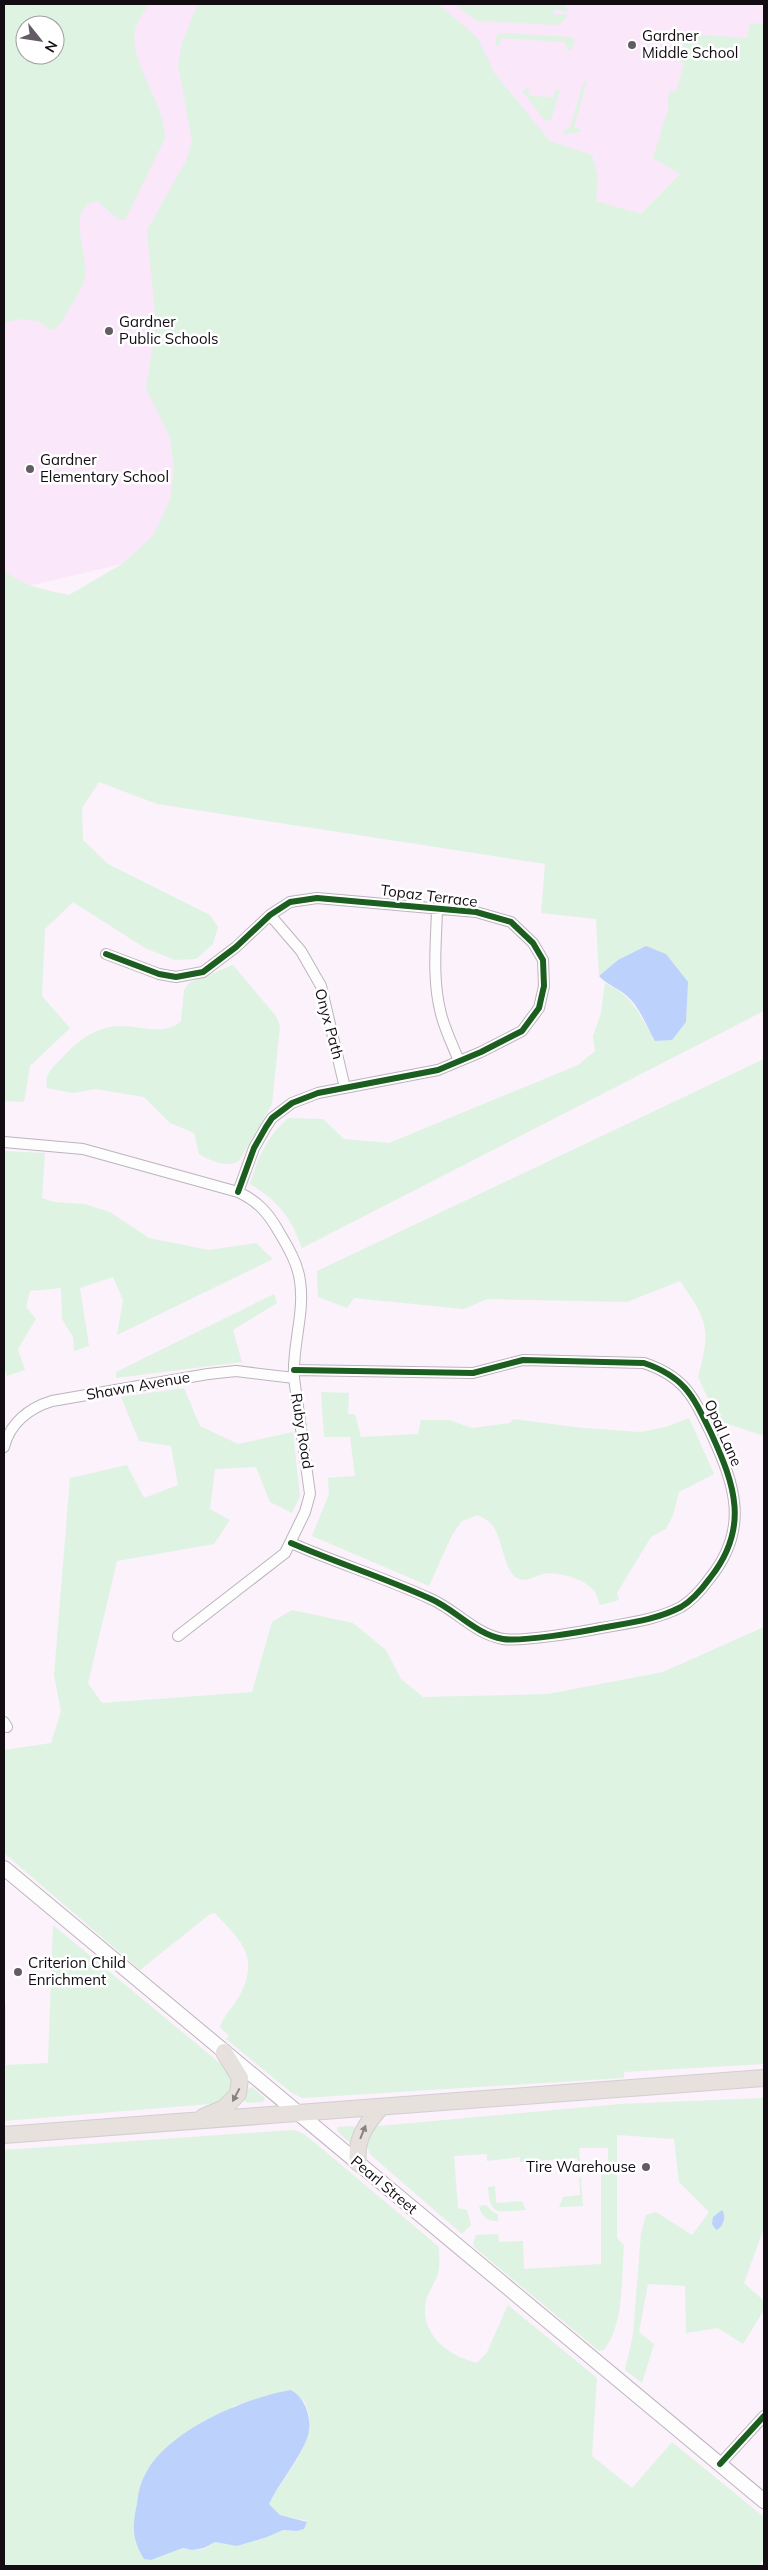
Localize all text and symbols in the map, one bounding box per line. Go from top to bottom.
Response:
north arrow [15,15,65,65]
place label: Gardner Middle School [642,26,738,62]
text: N [41,37,62,56]
marker: Gardner Middle School [626,39,638,51]
place label: Gardner Public Schools [119,312,219,348]
marker: Gardner Public Schools [103,325,115,337]
place label: Gardner Elementary School [40,450,169,486]
marker: Gardner Elementary School [24,463,36,475]
street label: Topaz Terrace [380,880,479,911]
street label: Onyx Path [311,986,348,1061]
street label: Shawn Avenue [85,1367,191,1404]
street label: Ruby Road [287,1392,318,1470]
street label: Opal Lane [700,1396,747,1469]
place label: Criterion Child Enrichment [28,1953,126,1989]
marker: Criterion Child Enrichment [12,1966,24,1978]
one-way arrow [232,2087,240,2102]
one-way arrow [359,2124,367,2139]
street label: Pearl Street [347,2151,421,2218]
place label: Tire Warehouse [526,2157,636,2176]
marker: Tire Warehouse [640,2161,652,2173]

